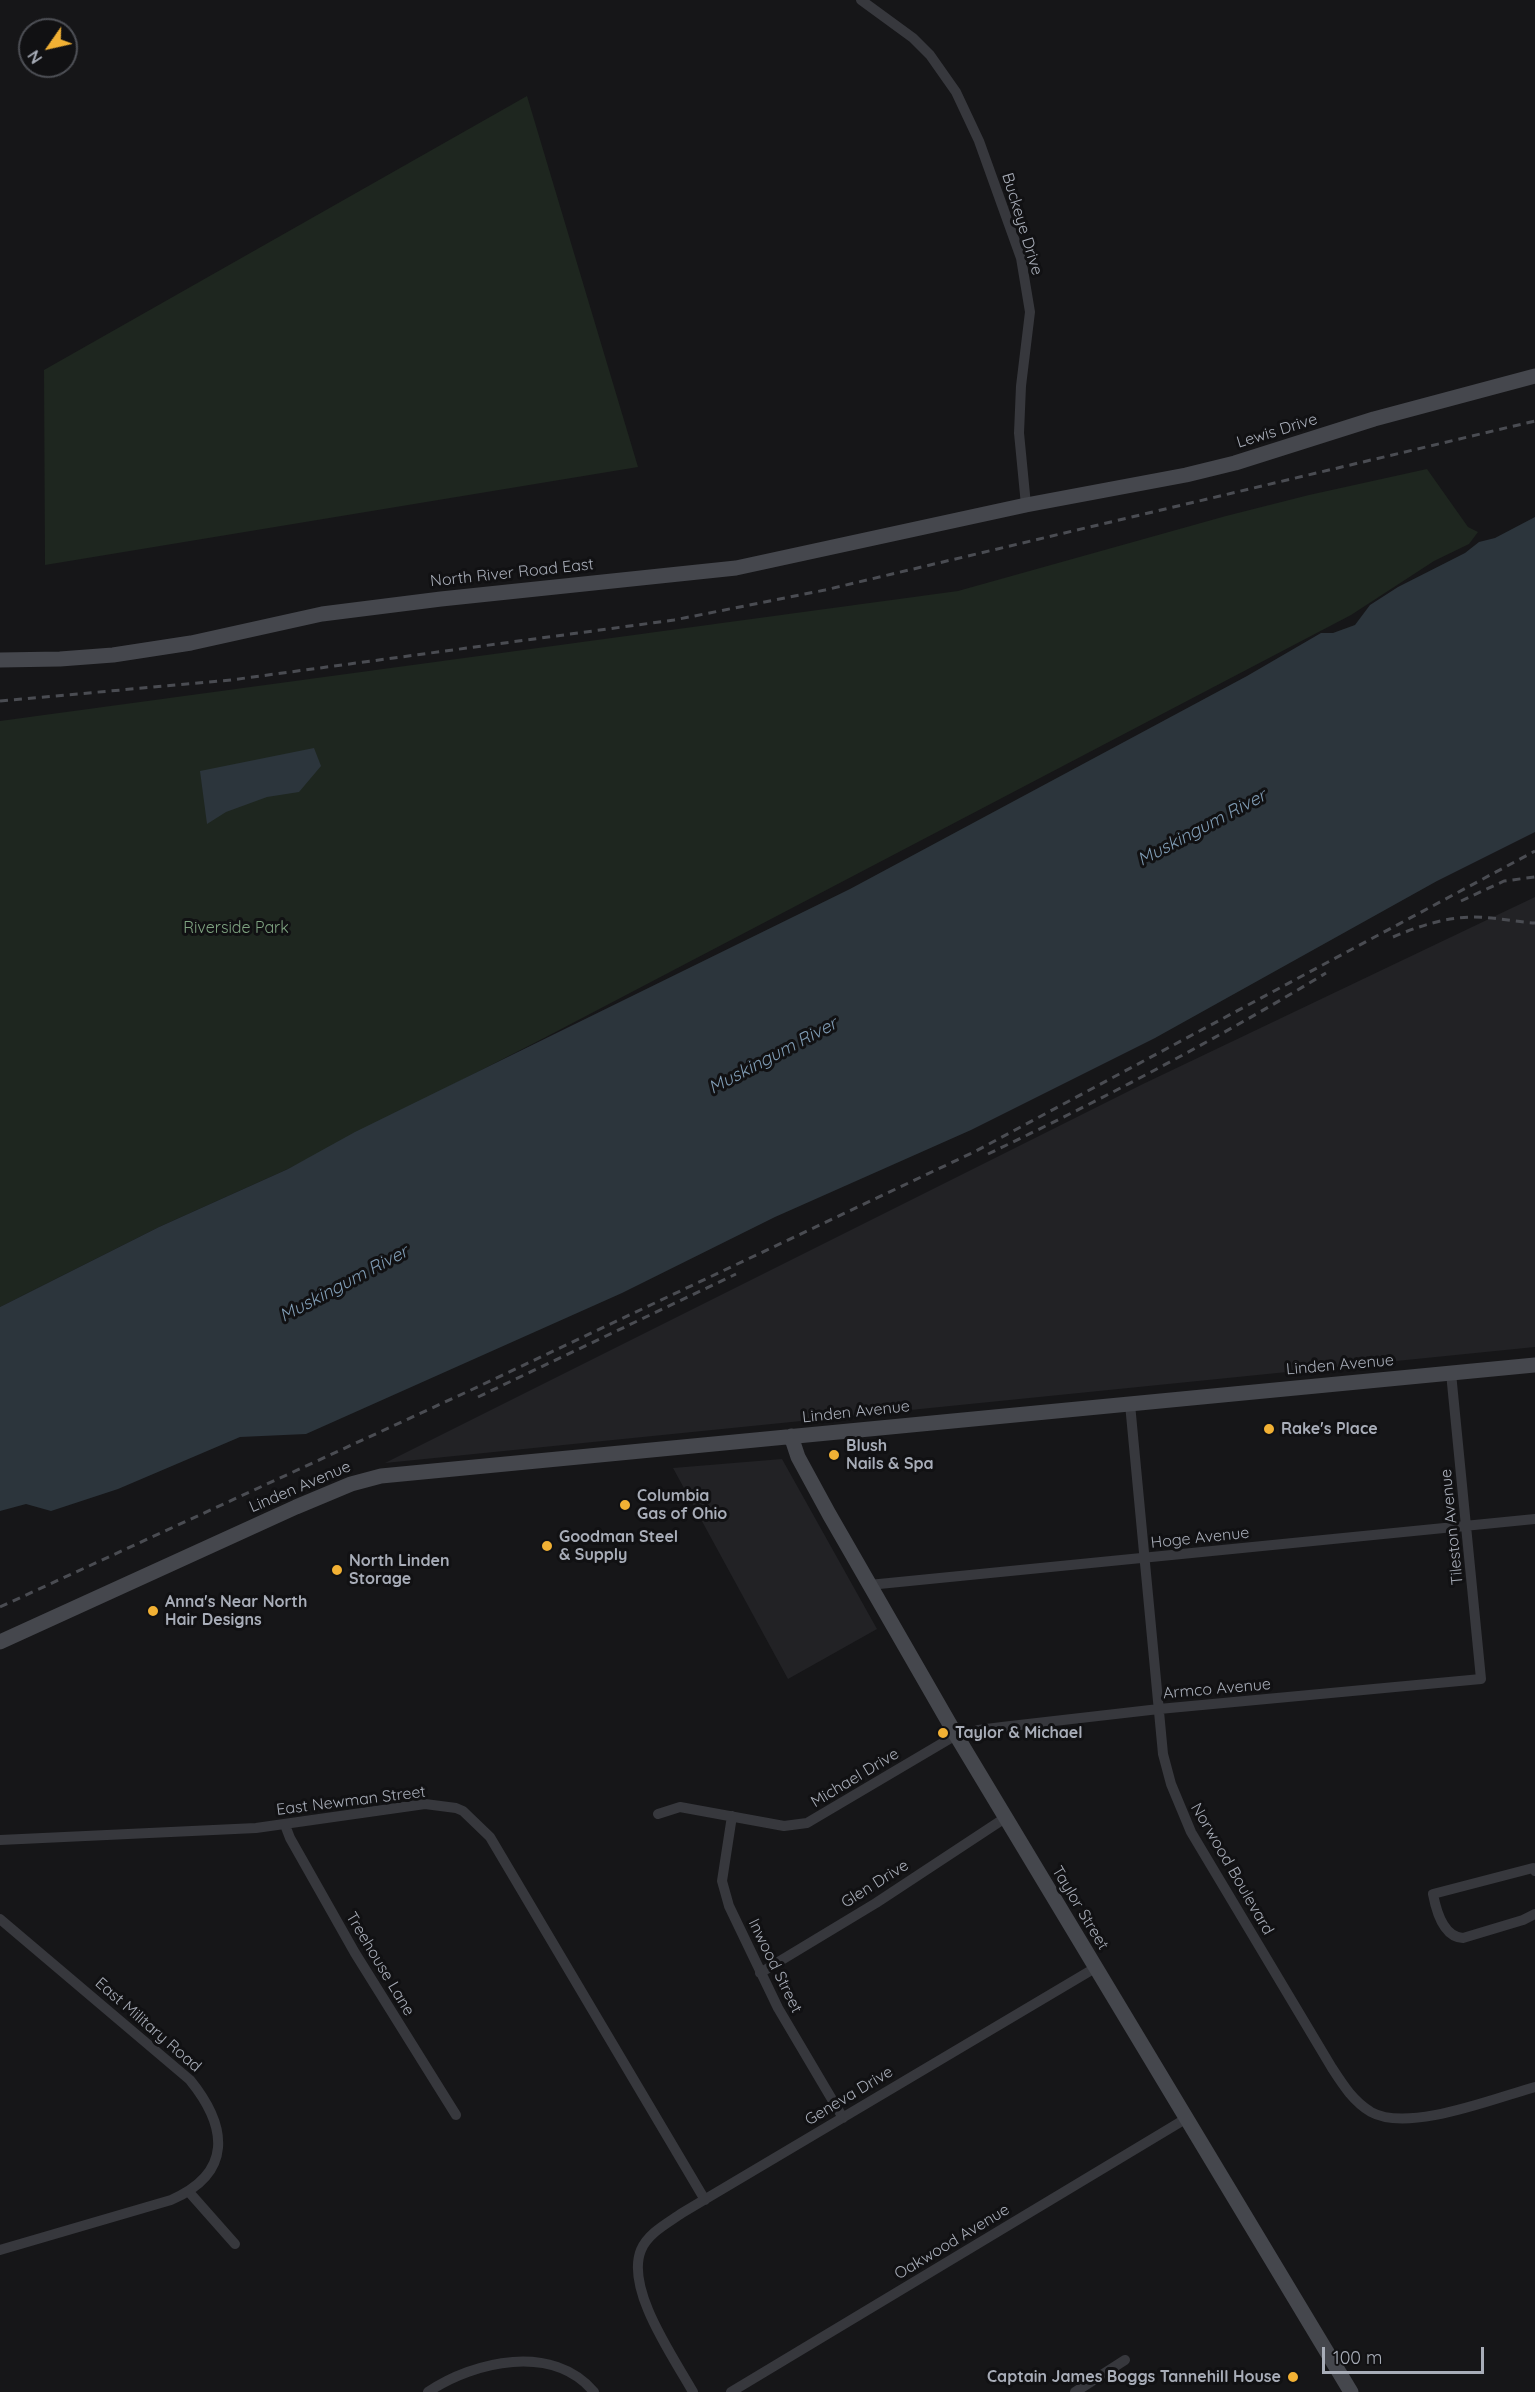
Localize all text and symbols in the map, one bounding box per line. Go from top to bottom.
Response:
north arrow [18,18,78,78]
text: N [23,46,46,67]
street label: Buckeye Drive [997,171,1047,277]
street label: Lewis Drive [1234,410,1320,452]
street label: North River Road East [429,555,595,591]
water label: Muskingum River [1134,785,1270,871]
park label: Riverside Park [183,918,289,938]
water label: Muskingum River [705,1013,841,1099]
water label: Muskingum River [276,1241,412,1327]
street label: Linden Avenue [1285,1351,1395,1379]
street label: Linden Avenue [801,1397,911,1427]
place label: Rake's Place [1281,1419,1378,1439]
marker: Rake's Place [1262,1422,1276,1436]
place label: Blush Nails & Spa [846,1436,934,1474]
marker: Blush Nails & Spa [827,1448,841,1462]
street label: Linden Avenue [246,1457,354,1517]
street label: Tileston Avenue [1436,1468,1468,1586]
place label: Columbia Gas of Ohio [637,1486,727,1524]
marker: Columbia Gas of Ohio [618,1498,632,1512]
street label: Hoge Avenue [1150,1523,1250,1553]
place label: Goodman Steel & Supply [559,1527,678,1565]
marker: Goodman Steel & Supply [540,1539,554,1553]
place label: North Linden Storage [349,1551,449,1589]
marker: North Linden Storage [330,1563,344,1577]
place label: Anna's Near North Hair Designs [165,1592,307,1630]
marker: Anna's Near North Hair Designs [146,1604,160,1618]
street label: Armco Avenue [1162,1675,1272,1703]
place label: Taylor & Michael [955,1723,1083,1743]
marker: Taylor & Michael [936,1726,950,1740]
street label: Michael Drive [807,1744,903,1812]
street label: East Newman Street [275,1782,427,1820]
street label: Norwood Boulevard [1186,1800,1278,1938]
street label: Glen Drive [838,1856,912,1912]
street label: Taylor Street [1047,1863,1113,1953]
street label: Treehouse Lane [341,1909,419,2019]
street label: Inwood Street [744,1916,806,2016]
street label: East Military Road [91,1974,205,2076]
street label: Geneva Drive [801,2062,897,2130]
street label: Oakwood Avenue [891,2200,1013,2284]
scale bar [1325,2335,1487,2373]
text: 100 m [1333,2346,1382,2369]
place label: Captain James Boggs Tannehill House [987,2367,1281,2387]
marker: Captain James Boggs Tannehill House [1286,2370,1300,2384]

